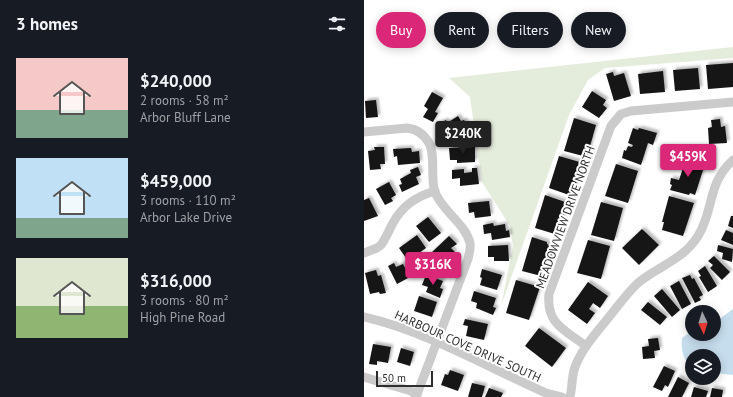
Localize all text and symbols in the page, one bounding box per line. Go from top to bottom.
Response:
chip: Buy [376,12,426,48]
chip: Rent [434,12,489,48]
chip: Filters [497,12,563,48]
chip: New [571,12,626,48]
text: 3 homes [16,13,78,35]
icon: filters [326,13,348,35]
text: $240,000 [140,70,212,92]
icon: home [48,74,96,122]
text: 2 rooms · 58 m² [140,92,229,109]
text: Arbor Bluff Lane [140,109,231,126]
pin: $240K [435,121,491,155]
text: $240K [444,125,482,142]
street label: MEADOWVIEW DRIVE NORTH [532,144,598,290]
pin: $459K [660,144,716,178]
text: $459K [669,148,707,165]
text: $459,000 [140,170,212,192]
icon: home [48,174,96,222]
text: 3 rooms · 110 m² [140,192,236,209]
text: Arbor Lake Drive [140,209,232,226]
pin: $316K [405,252,461,286]
text: $316K [414,256,452,273]
text: $316,000 [140,270,212,292]
icon: home [48,274,96,322]
text: 3 rooms · 80 m² [140,292,229,309]
north arrow [685,305,721,341]
map controls [685,305,721,385]
street label: HARBOUR COVE DRIVE SOUTH [393,307,543,385]
text: High Pine Road [140,309,225,326]
button: layers [685,349,721,385]
scale bar [376,369,433,388]
text: 50 m [382,371,406,385]

